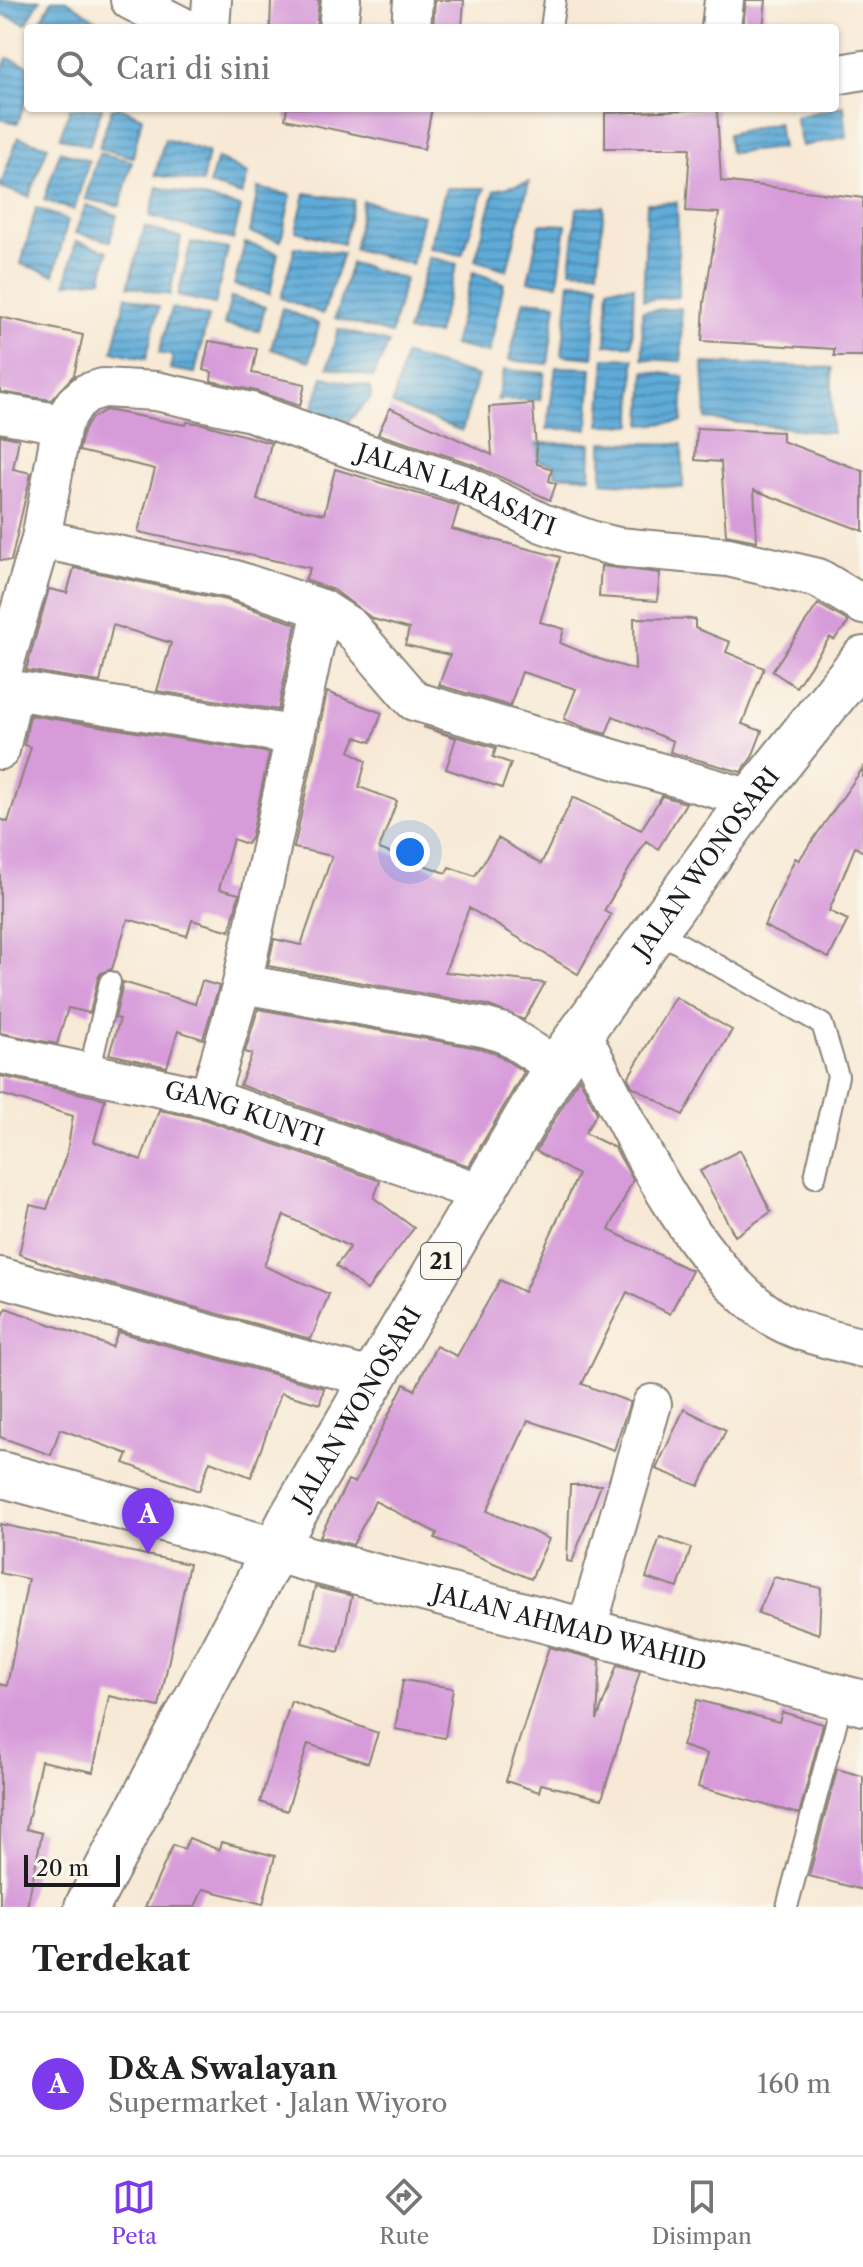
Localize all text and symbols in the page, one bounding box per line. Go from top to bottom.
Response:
search box [24,24,839,112]
icon: search [52,46,96,90]
text: Cari di sini [116,50,270,87]
street label: JALAN LARASATI [350,436,560,541]
street label: JALAN WONOSARI [624,761,785,966]
your location [390,832,430,872]
street label: GANG KUNTI [162,1075,328,1152]
road number: 21 [421,1243,461,1279]
street label: JALAN WONOSARI [284,1301,427,1516]
pin: A [122,1488,174,1554]
street label: JALAN AHMAD WAHID [426,1577,710,1676]
scale bar [24,1851,120,1887]
text: 20 m [36,1855,89,1882]
text: Terdekat [32,1938,190,1980]
text: D&A Swalayan [108,2050,337,2087]
text: A [48,2068,68,2100]
text: 160 m [757,2068,831,2100]
text: Supermarket · Jalan Wiyoro [108,2087,448,2119]
tab: Peta [111,2175,157,2250]
tab: Rute [379,2175,429,2250]
tab: Disimpan [652,2175,752,2250]

